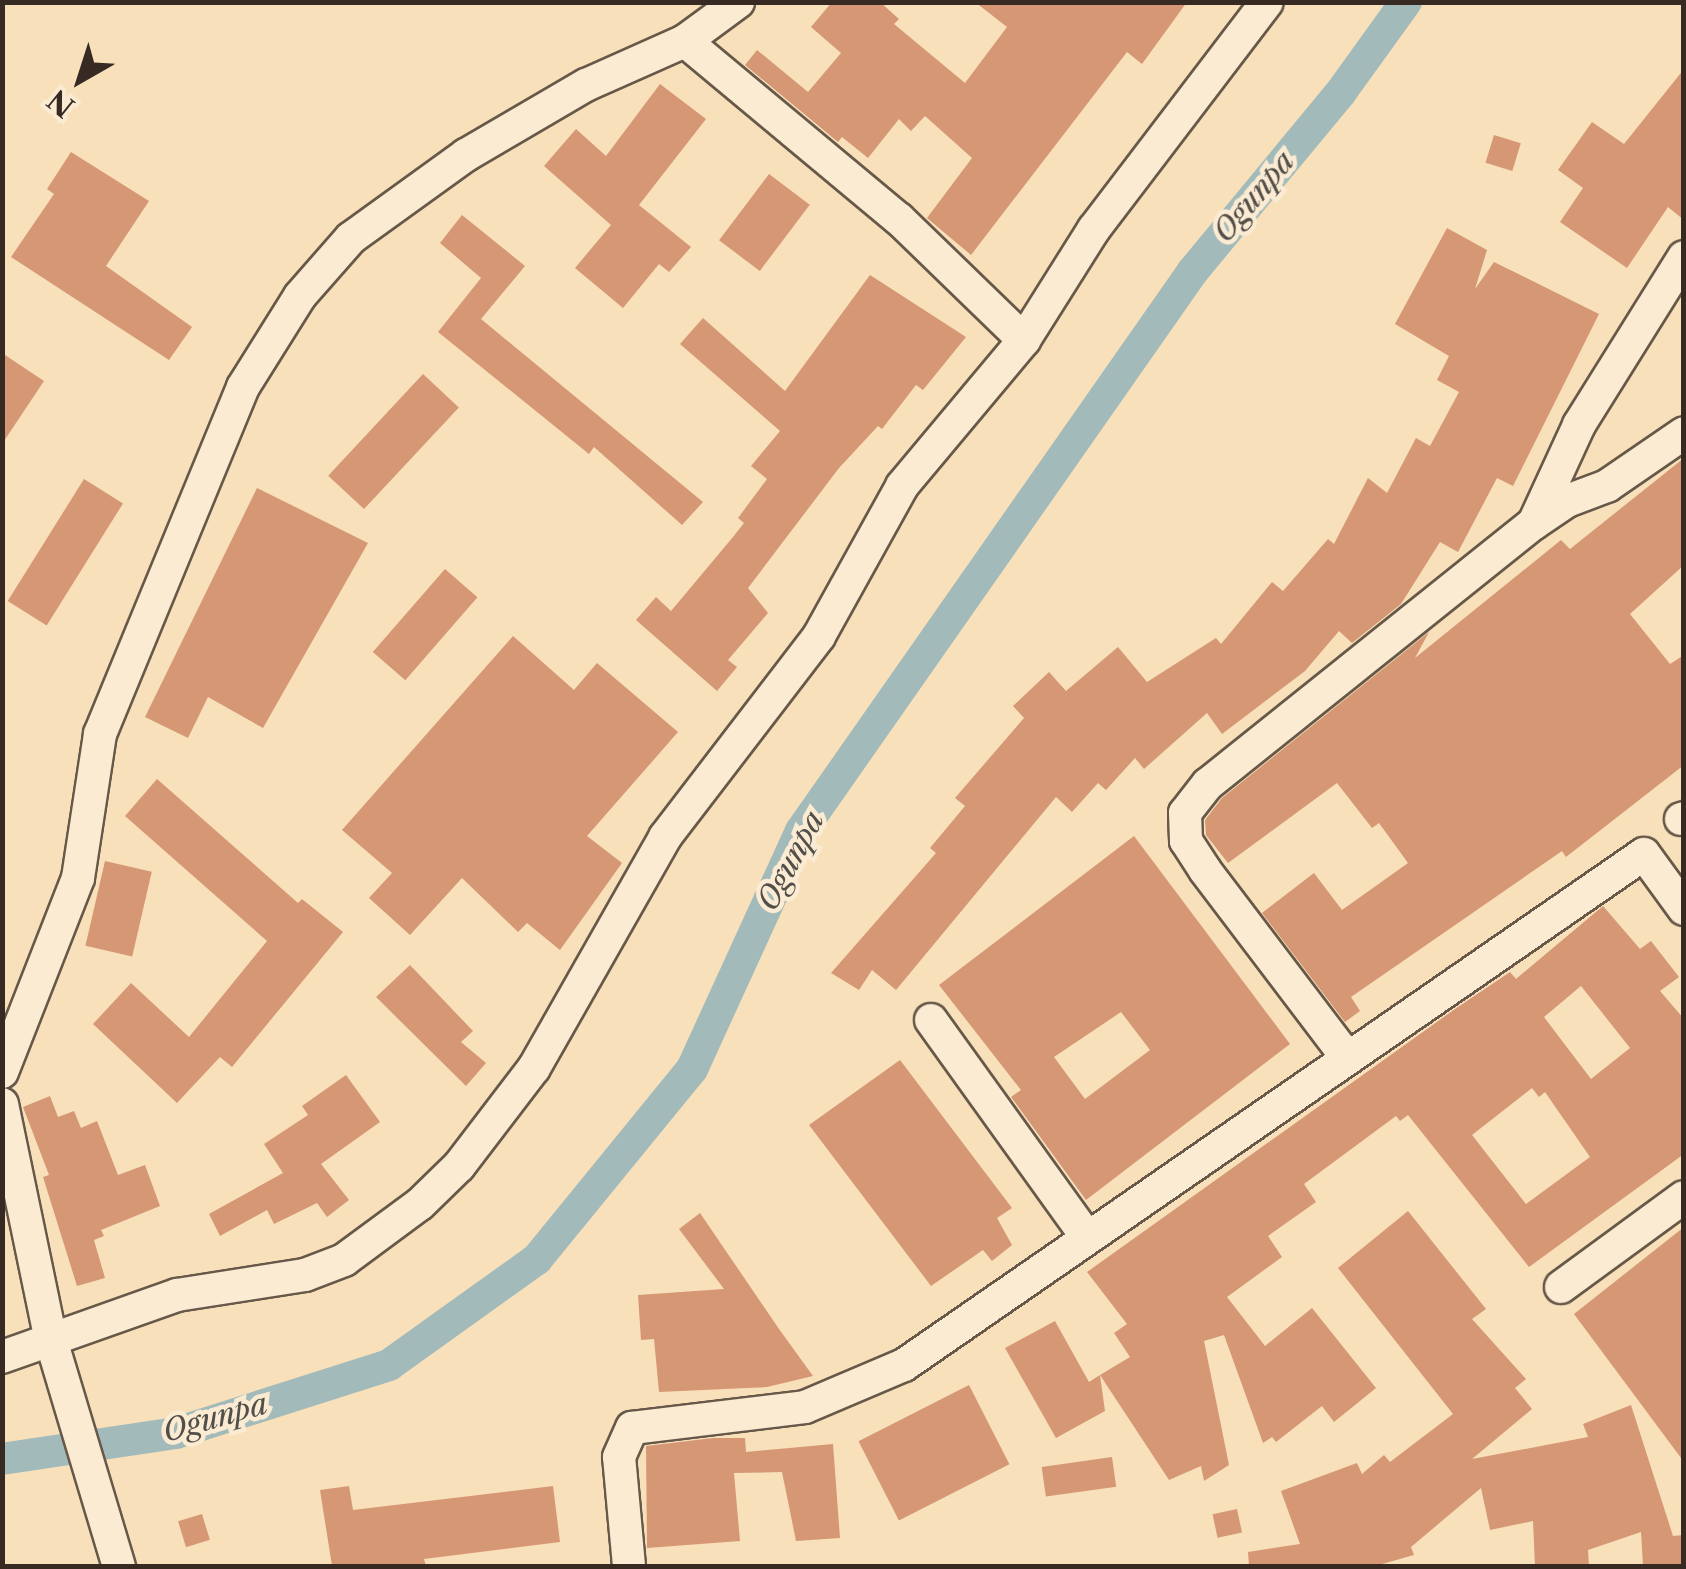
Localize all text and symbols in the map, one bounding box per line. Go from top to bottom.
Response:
north arrow [30,30,130,130]
text: N [41,82,81,124]
water label: Ogunpa [1206,144,1302,250]
water label: Ogunpa [750,805,832,917]
water label: Ogunpa [158,1386,272,1450]

